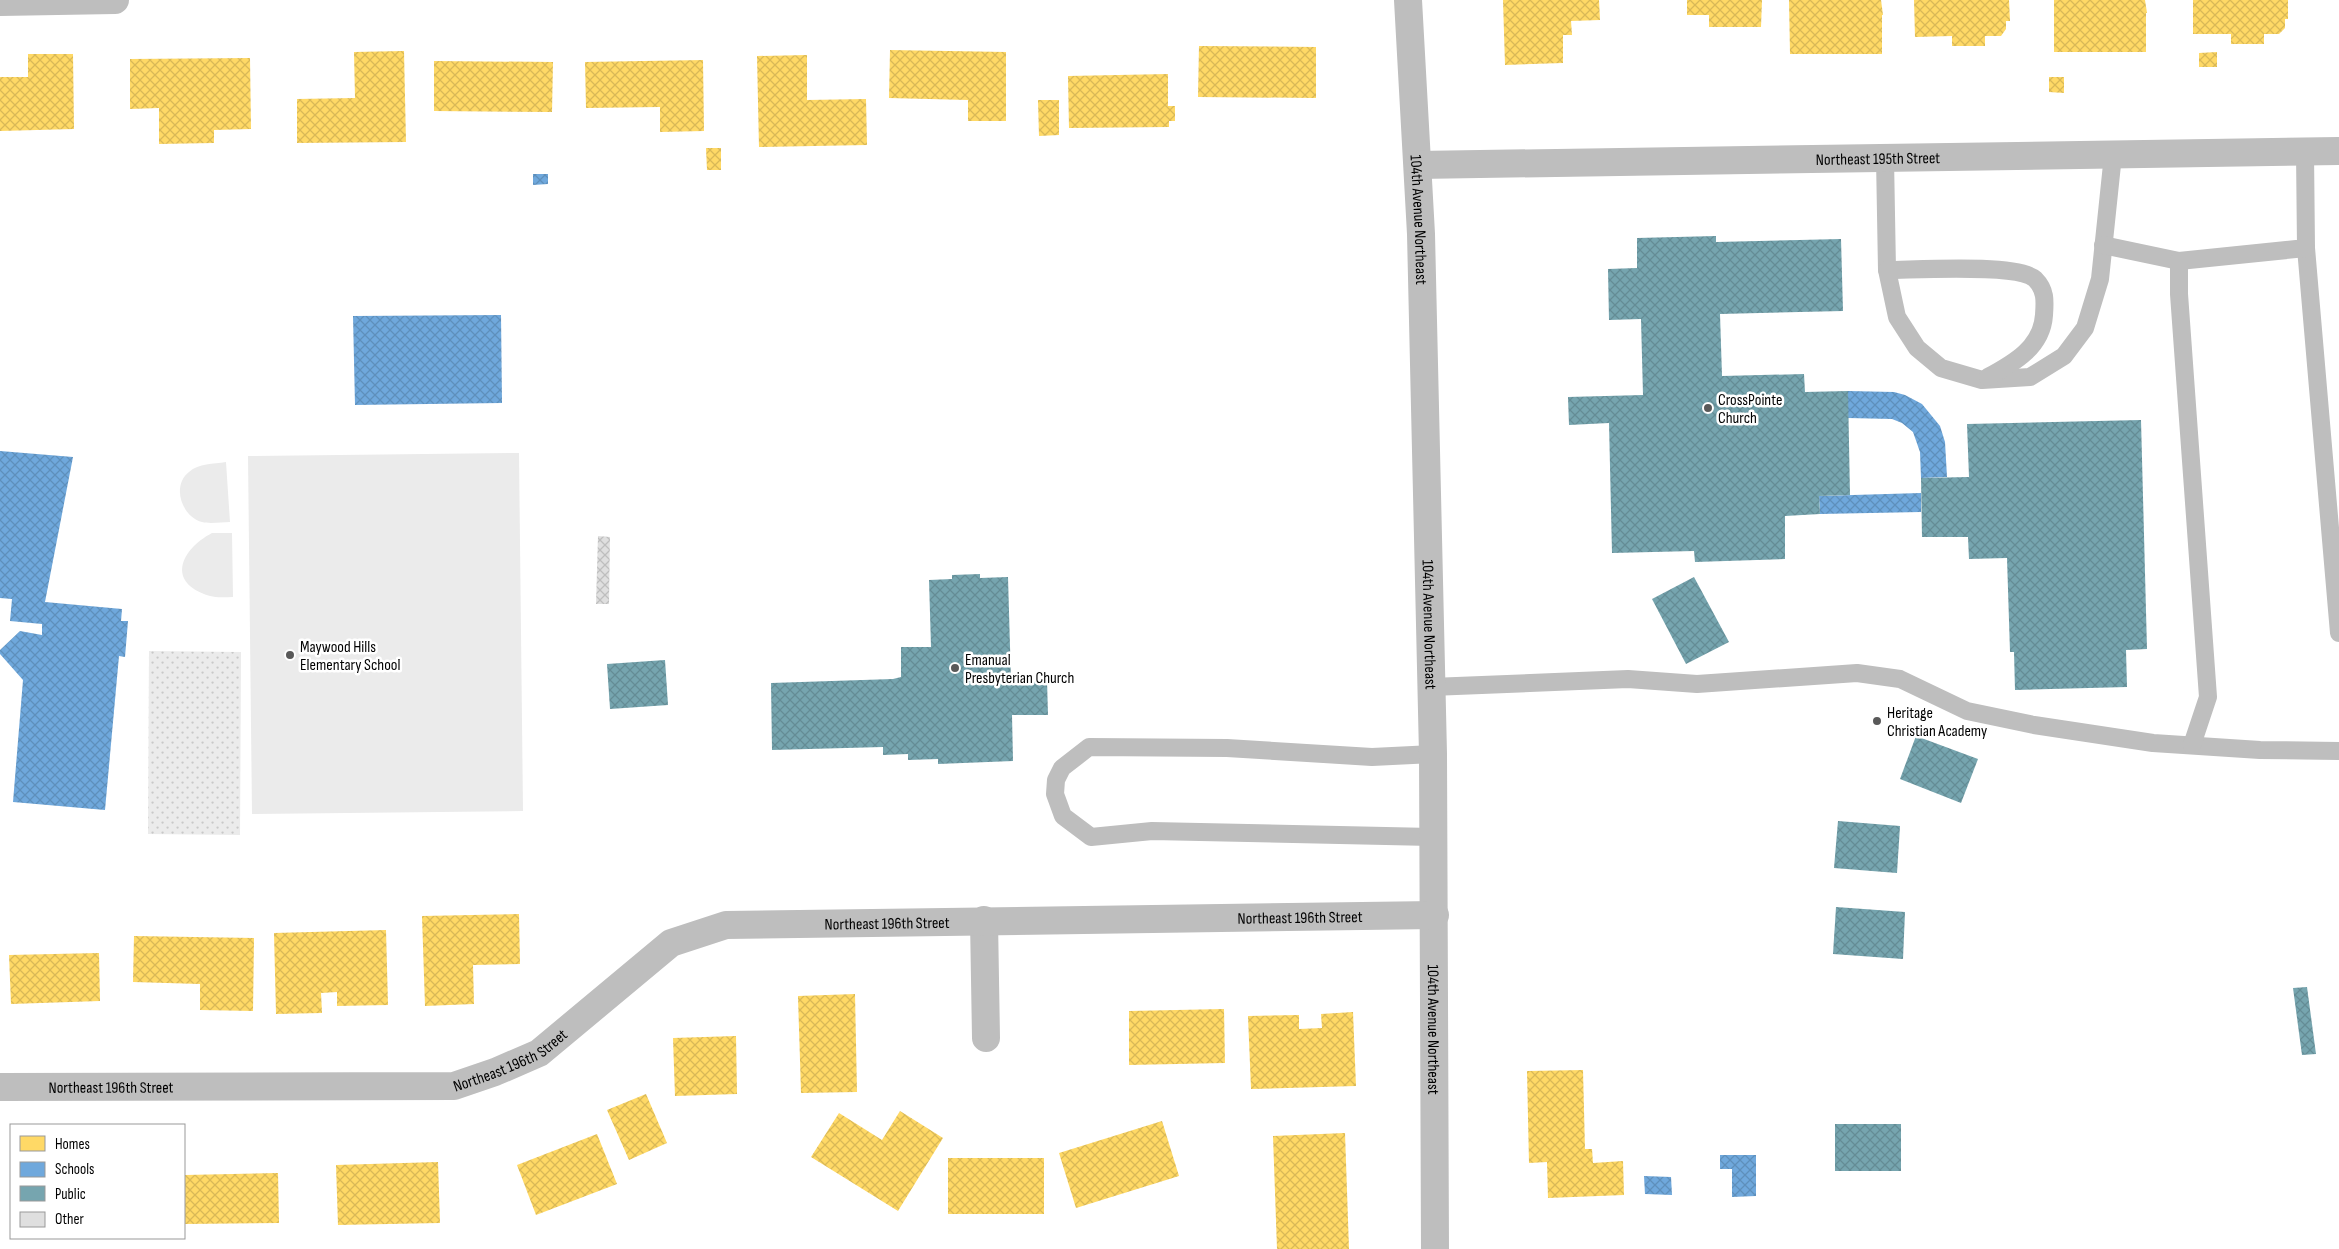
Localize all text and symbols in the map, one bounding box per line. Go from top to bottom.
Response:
street label: Northeast 195th Street [1816,149,1940,170]
street label: 104th Avenue Northeast [1406,154,1430,285]
place label: CrossPointe Church [1718,391,1783,428]
marker: CrossPointe Church [1702,402,1714,414]
street label: 104th Avenue Northeast [1418,559,1440,690]
place label: Maywood Hills Elementary School [300,638,400,675]
marker: Maywood Hills Elementary School [284,649,296,661]
place label: Emanual Presbyterian Church [965,651,1074,688]
marker: Emanual Presbyterian Church [949,662,961,674]
place label: Heritage Christian Academy [1887,704,1987,741]
marker: Heritage Christian Academy [1871,715,1883,727]
street label: Northeast 196th Street [1237,908,1363,929]
street label: Northeast 196th Street [824,914,950,935]
street label: 104th Avenue Northeast [1423,964,1442,1095]
street label: Northeast 196th Street [451,1026,572,1097]
street label: Northeast 196th Street [48,1079,174,1098]
legend [10,1124,185,1239]
text: Homes [55,1135,90,1154]
text: Schools [55,1160,94,1179]
text: Public [55,1185,86,1204]
text: Other [55,1210,84,1229]

